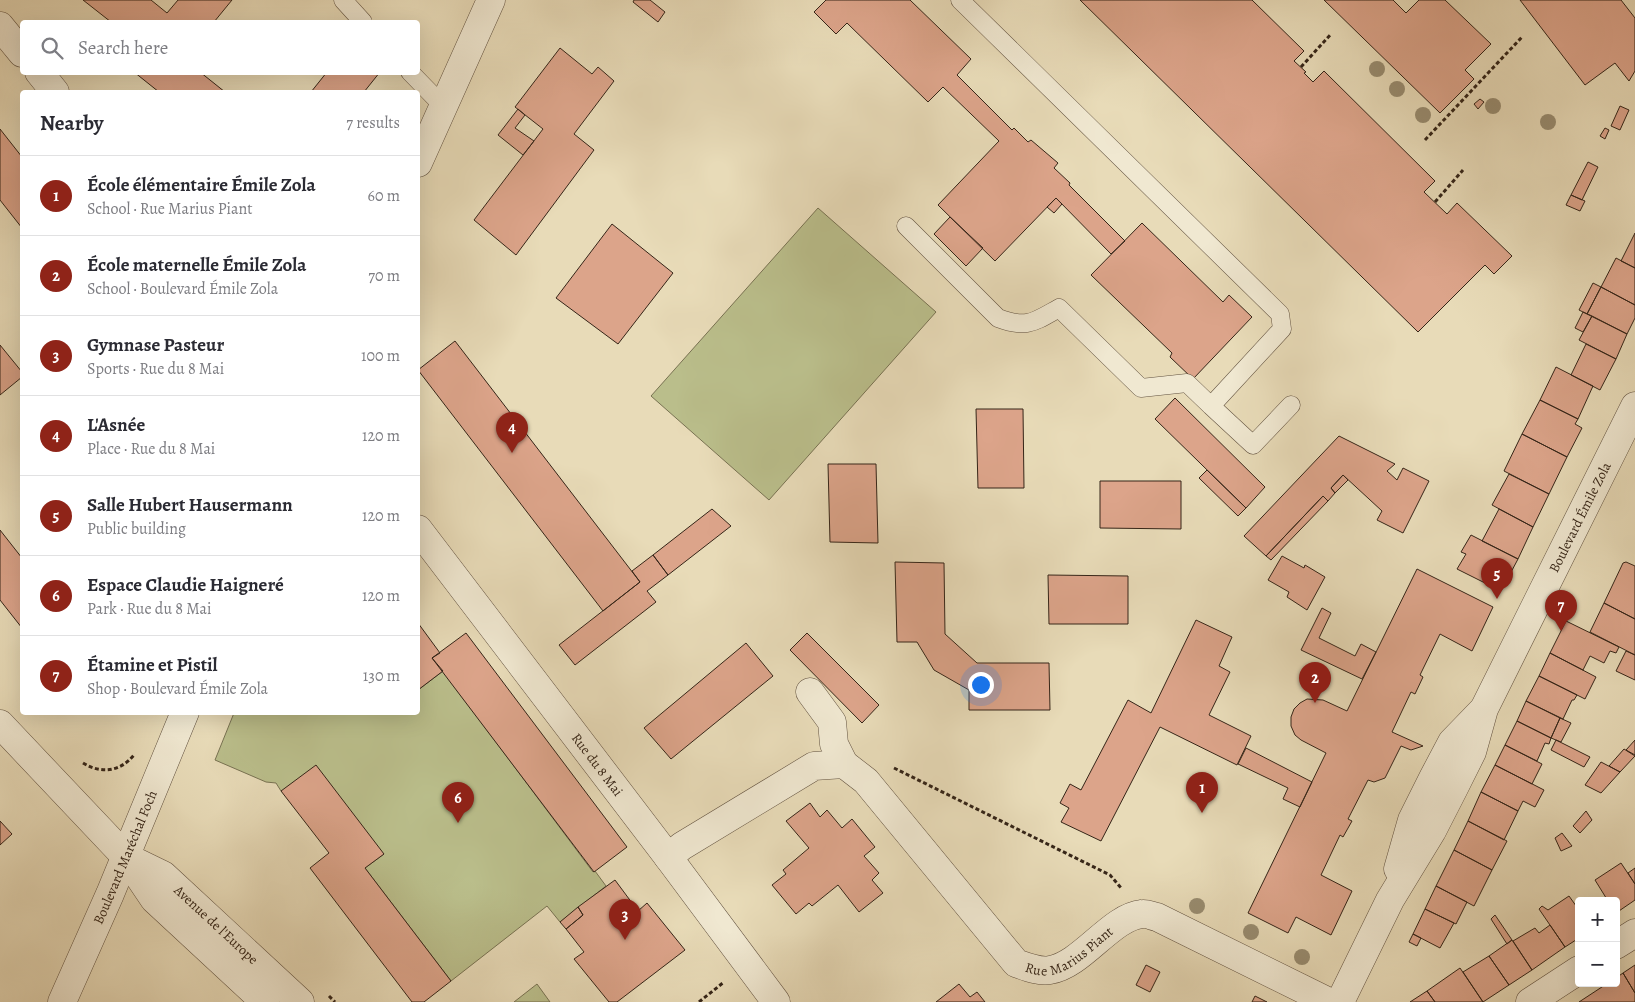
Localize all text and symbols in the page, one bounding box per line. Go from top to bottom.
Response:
search box [20,20,420,75]
icon: search [38,34,66,62]
text: Search here [78,35,168,61]
text: Nearby [40,109,103,137]
text: 7 results [346,112,400,134]
text: École élémentaire Émile Zola [87,172,316,198]
text: 1 [53,185,59,207]
text: 60 m [368,185,400,207]
text: School · Rue Marius Piant [87,198,253,220]
text: École maternelle Émile Zola [87,252,306,278]
text: 2 [52,265,60,287]
text: 70 m [368,265,400,287]
text: School · Boulevard Émile Zola [87,278,278,300]
text: Gymnase Pasteur [87,332,224,358]
text: 3 [53,345,59,367]
text: 100 m [361,345,400,367]
text: Sports · Rue du 8 Mai [87,358,224,380]
text: L'Asnée [87,412,145,438]
pin: 4 [496,412,528,453]
text: 4 [52,425,60,447]
text: 120 m [362,425,400,447]
text: Place · Rue du 8 Mai [87,438,215,460]
street label: Boulevard Émile Zola [1545,458,1616,576]
text: Salle Hubert Hausermann [87,492,293,518]
text: 5 [53,505,59,527]
text: 120 m [362,505,400,527]
text: Public building [87,518,186,540]
pin: 5 [1481,558,1513,599]
text: Espace Claudie Haigneré [87,572,284,598]
text: 6 [52,585,60,607]
text: 120 m [362,585,400,607]
pin: 7 [1545,590,1577,631]
text: Park · Rue du 8 Mai [87,598,212,620]
text: Étamine et Pistil [87,652,218,678]
pin: 2 [1299,662,1331,703]
text: 7 [53,665,59,687]
text: 130 m [363,665,400,687]
your location [968,672,994,698]
text: Shop · Boulevard Émile Zola [87,678,268,700]
street label: Rue du 8 Mai [567,729,627,800]
pin: 1 [1186,772,1218,813]
pin: 6 [442,782,474,823]
street label: Boulevard Maréchal Foch [89,787,162,927]
street label: Avenue de l'Europe [169,880,262,969]
map controls [1575,897,1620,987]
button: + [1575,897,1620,942]
pin: 3 [609,899,641,940]
street label: Rue Marius Piant [1023,922,1117,981]
button: − [1575,942,1620,987]

